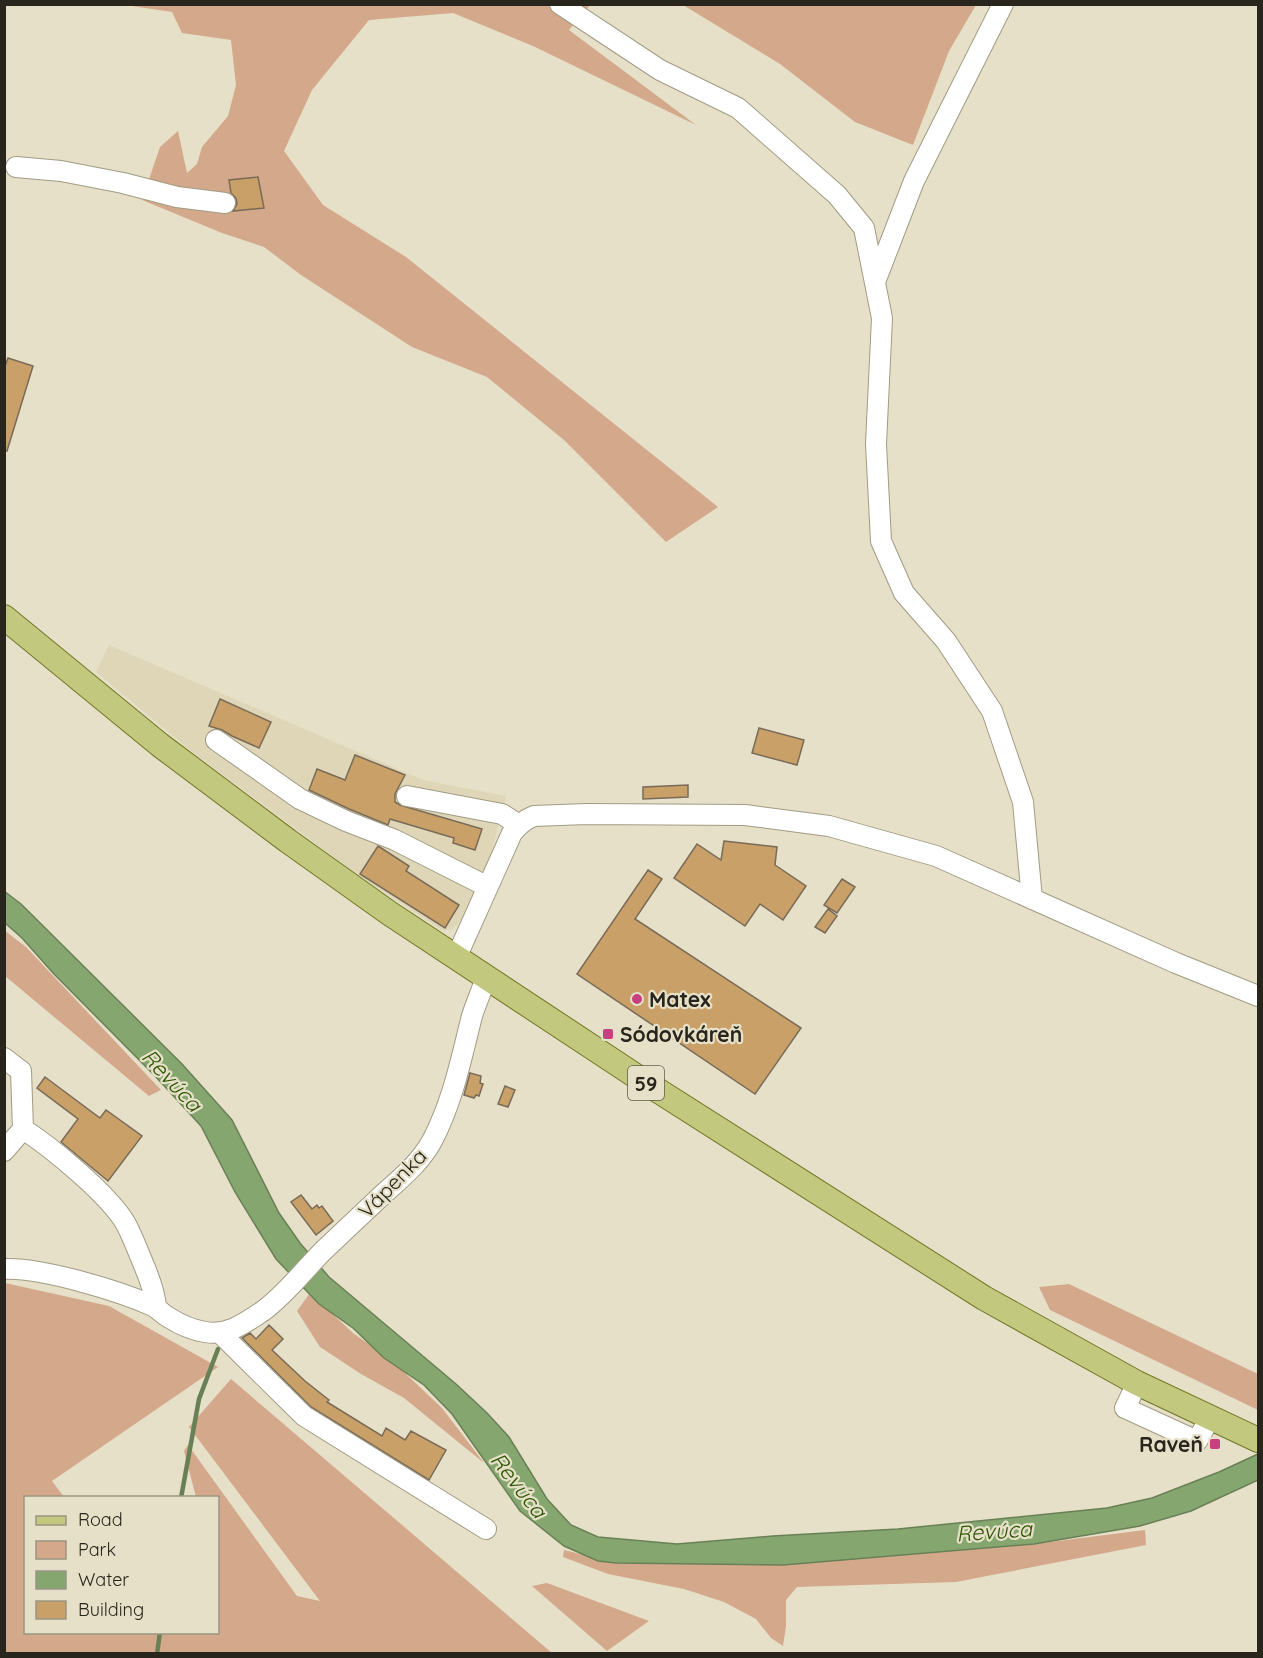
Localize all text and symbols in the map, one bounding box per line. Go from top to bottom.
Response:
place label: Matex [649,986,711,1012]
marker: Matex [630,992,644,1006]
place label: Sódovkáreň [620,1021,742,1047]
marker: Sódovkáreň [601,1027,615,1041]
water label: Revúca [136,1043,209,1118]
road number: 59 [628,1066,664,1100]
street label: Vápenka [352,1143,432,1223]
place label: Raveň [1139,1431,1203,1457]
marker: Raveň [1208,1437,1222,1451]
water label: Revúca [485,1446,554,1525]
legend [24,1496,219,1634]
text: Road [78,1508,123,1531]
water label: Revúca [955,1514,1034,1548]
text: Park [78,1538,116,1561]
text: Water [78,1568,129,1591]
text: Building [78,1598,144,1621]

